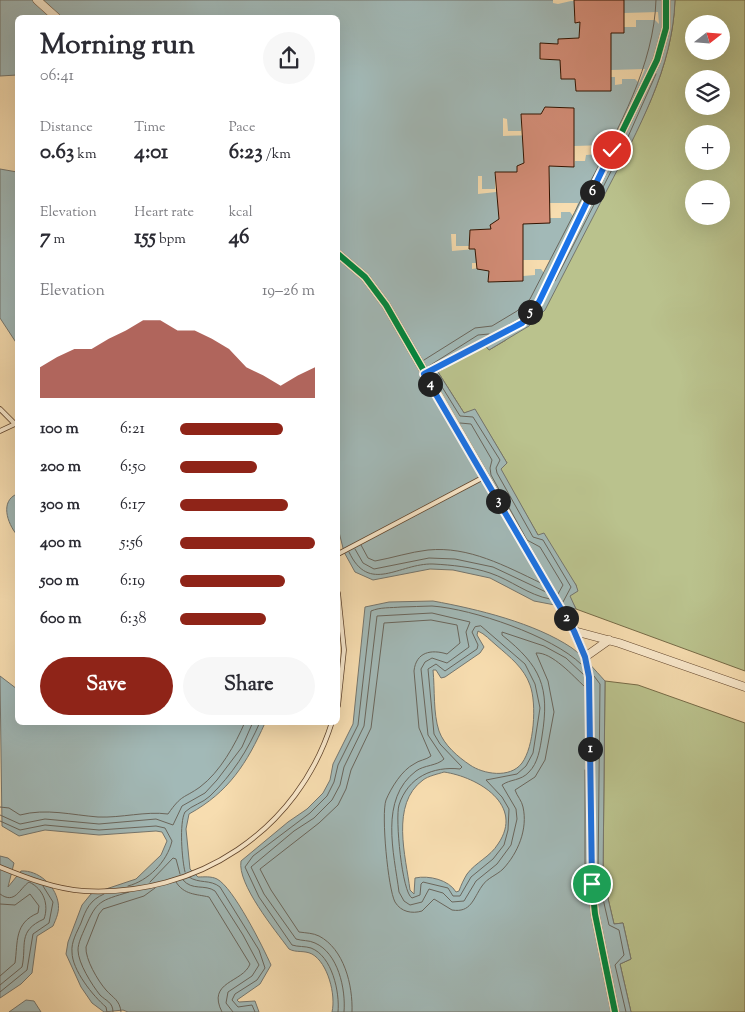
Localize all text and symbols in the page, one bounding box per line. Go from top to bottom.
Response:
north arrow [685,15,730,60]
map controls [685,15,730,225]
text: Morning run [40,26,195,66]
button: share [263,32,315,84]
text: 06:41 [40,65,74,88]
button: layers [685,70,730,115]
text: Distance [40,118,93,138]
text: Time [134,118,165,138]
text: Pace [229,118,255,138]
button: + [685,125,730,170]
pin [591,129,633,171]
icon: check [598,136,626,164]
text: 0.63 [40,138,74,168]
text: 4:01 [134,138,168,168]
text: 6:23 [229,138,263,168]
text: km [74,145,97,165]
text: /km [263,145,291,165]
pin: 6 [580,180,604,204]
button: − [685,180,730,225]
text: 6 [589,182,596,202]
text: Elevation [40,203,97,223]
text: Heart rate [134,203,194,223]
text: kcal [229,203,253,223]
text: 7 [40,223,51,253]
text: 155 [134,223,156,253]
text: 46 [229,223,250,253]
text: m [51,230,65,250]
text: bpm [156,230,186,250]
text: Elevation [40,280,105,303]
text: 19–26 m [262,280,315,303]
pin: 5 [518,300,542,324]
text: 5 [528,302,533,322]
pin: 4 [418,372,442,396]
text: 4 [427,374,434,394]
text: 100 m [40,418,79,441]
text: 6:21 [120,418,145,441]
text: 200 m [40,456,81,479]
text: 6:50 [120,456,146,479]
pin: 3 [486,488,510,514]
text: 3 [496,491,501,511]
text: 300 m [40,494,80,517]
text: 6:17 [120,494,145,517]
text: 400 m [40,532,82,555]
text: 5:56 [120,532,143,555]
text: 500 m [40,570,79,593]
text: 6:19 [120,570,145,593]
pin: 2 [554,606,578,630]
text: 600 m [40,608,82,631]
text: 6:38 [120,608,146,631]
text: 2 [563,608,570,628]
button: Save [40,657,173,715]
button: Share [183,657,315,715]
pin: 1 [578,736,602,762]
text: 1 [588,739,593,759]
pin [571,863,613,905]
icon: arrive [578,870,606,898]

